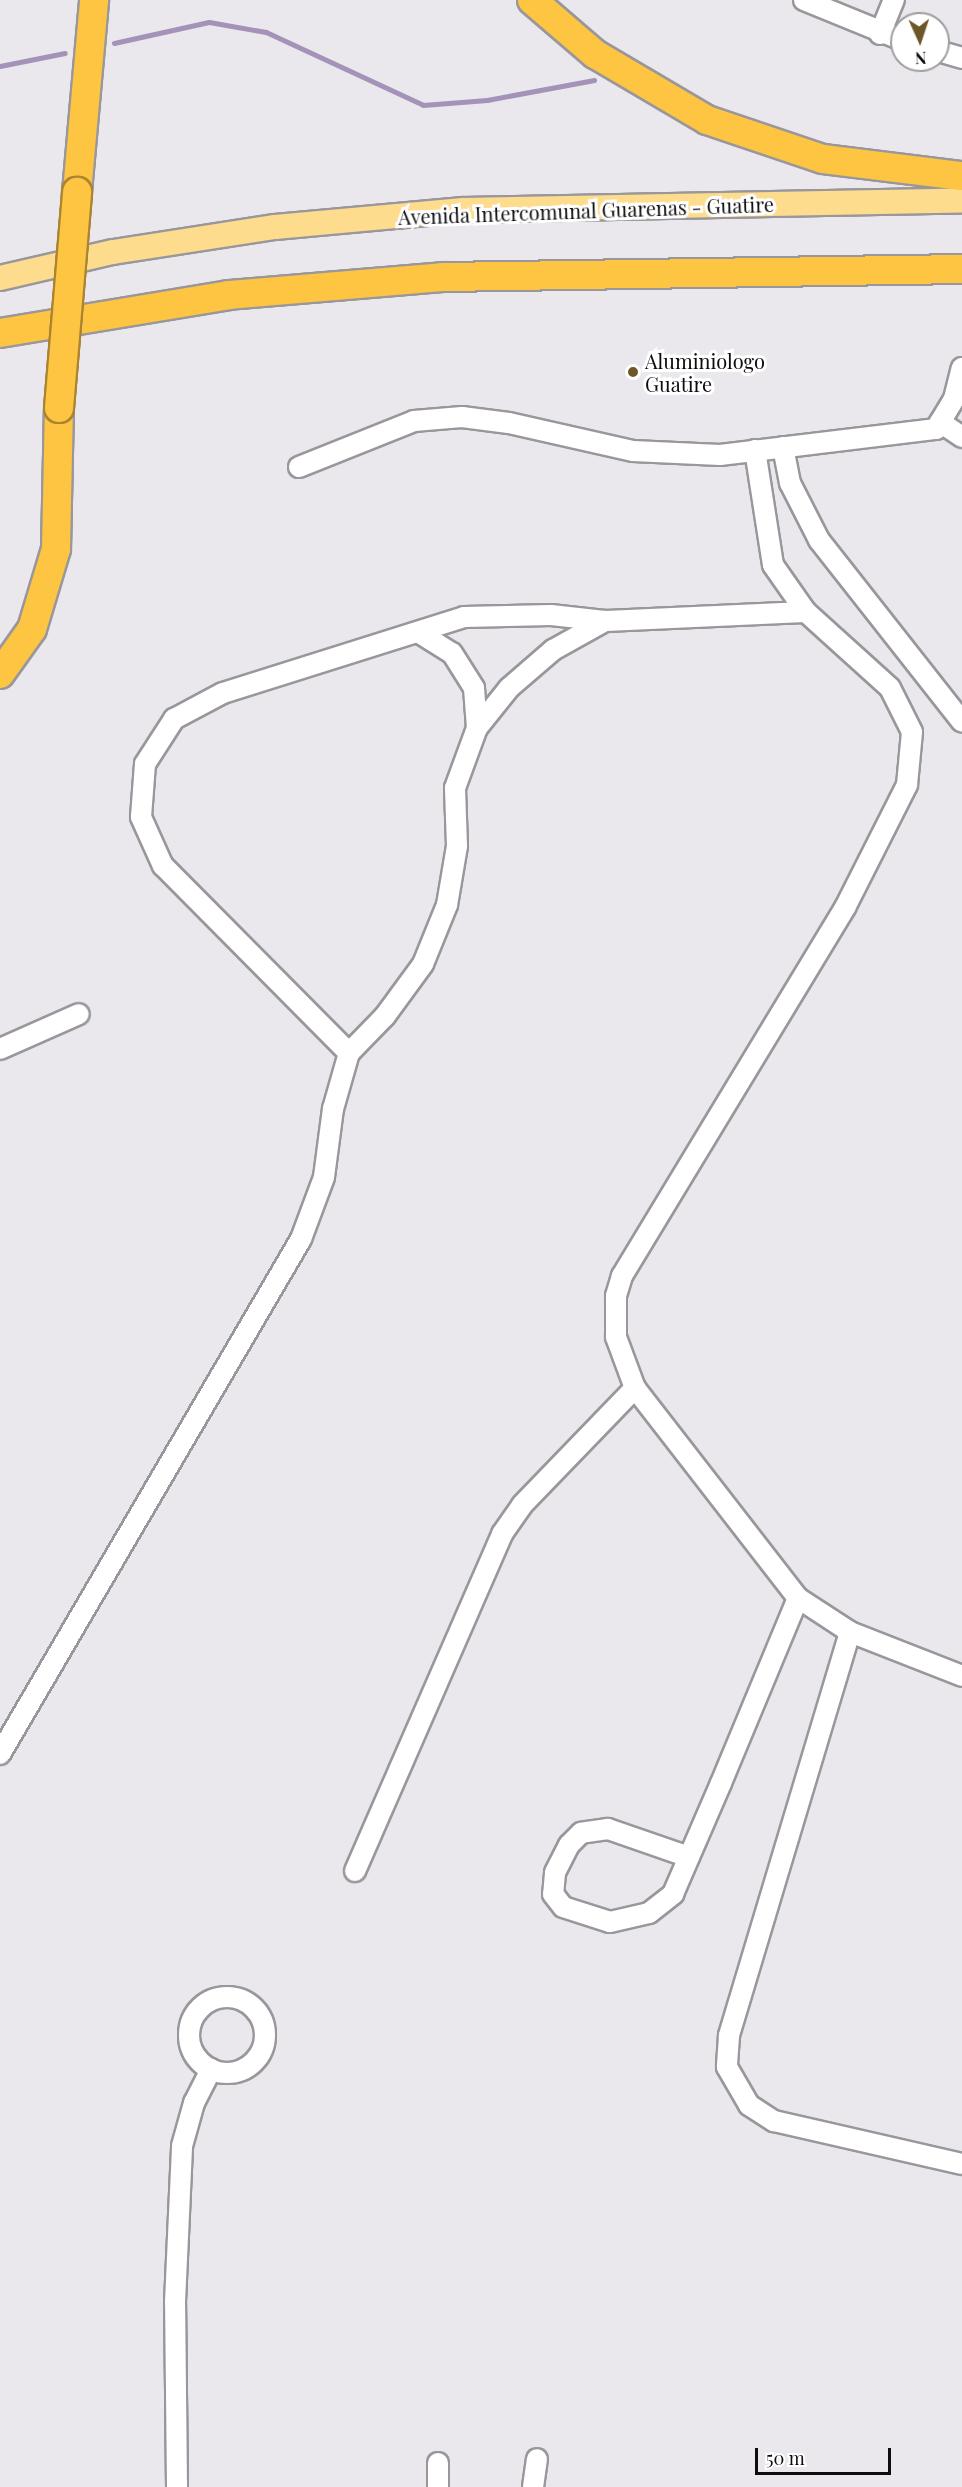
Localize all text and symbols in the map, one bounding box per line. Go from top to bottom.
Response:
north arrow [890,12,950,72]
text: N [915,48,927,69]
street label: Avenida Intercomunal Guarenas - Guatire [398,191,774,229]
place label: Aluminiologo Guatire [645,348,765,395]
marker: Aluminiologo Guatire [626,365,640,379]
scale bar [758,2436,894,2474]
text: 50 m [766,2446,805,2470]

